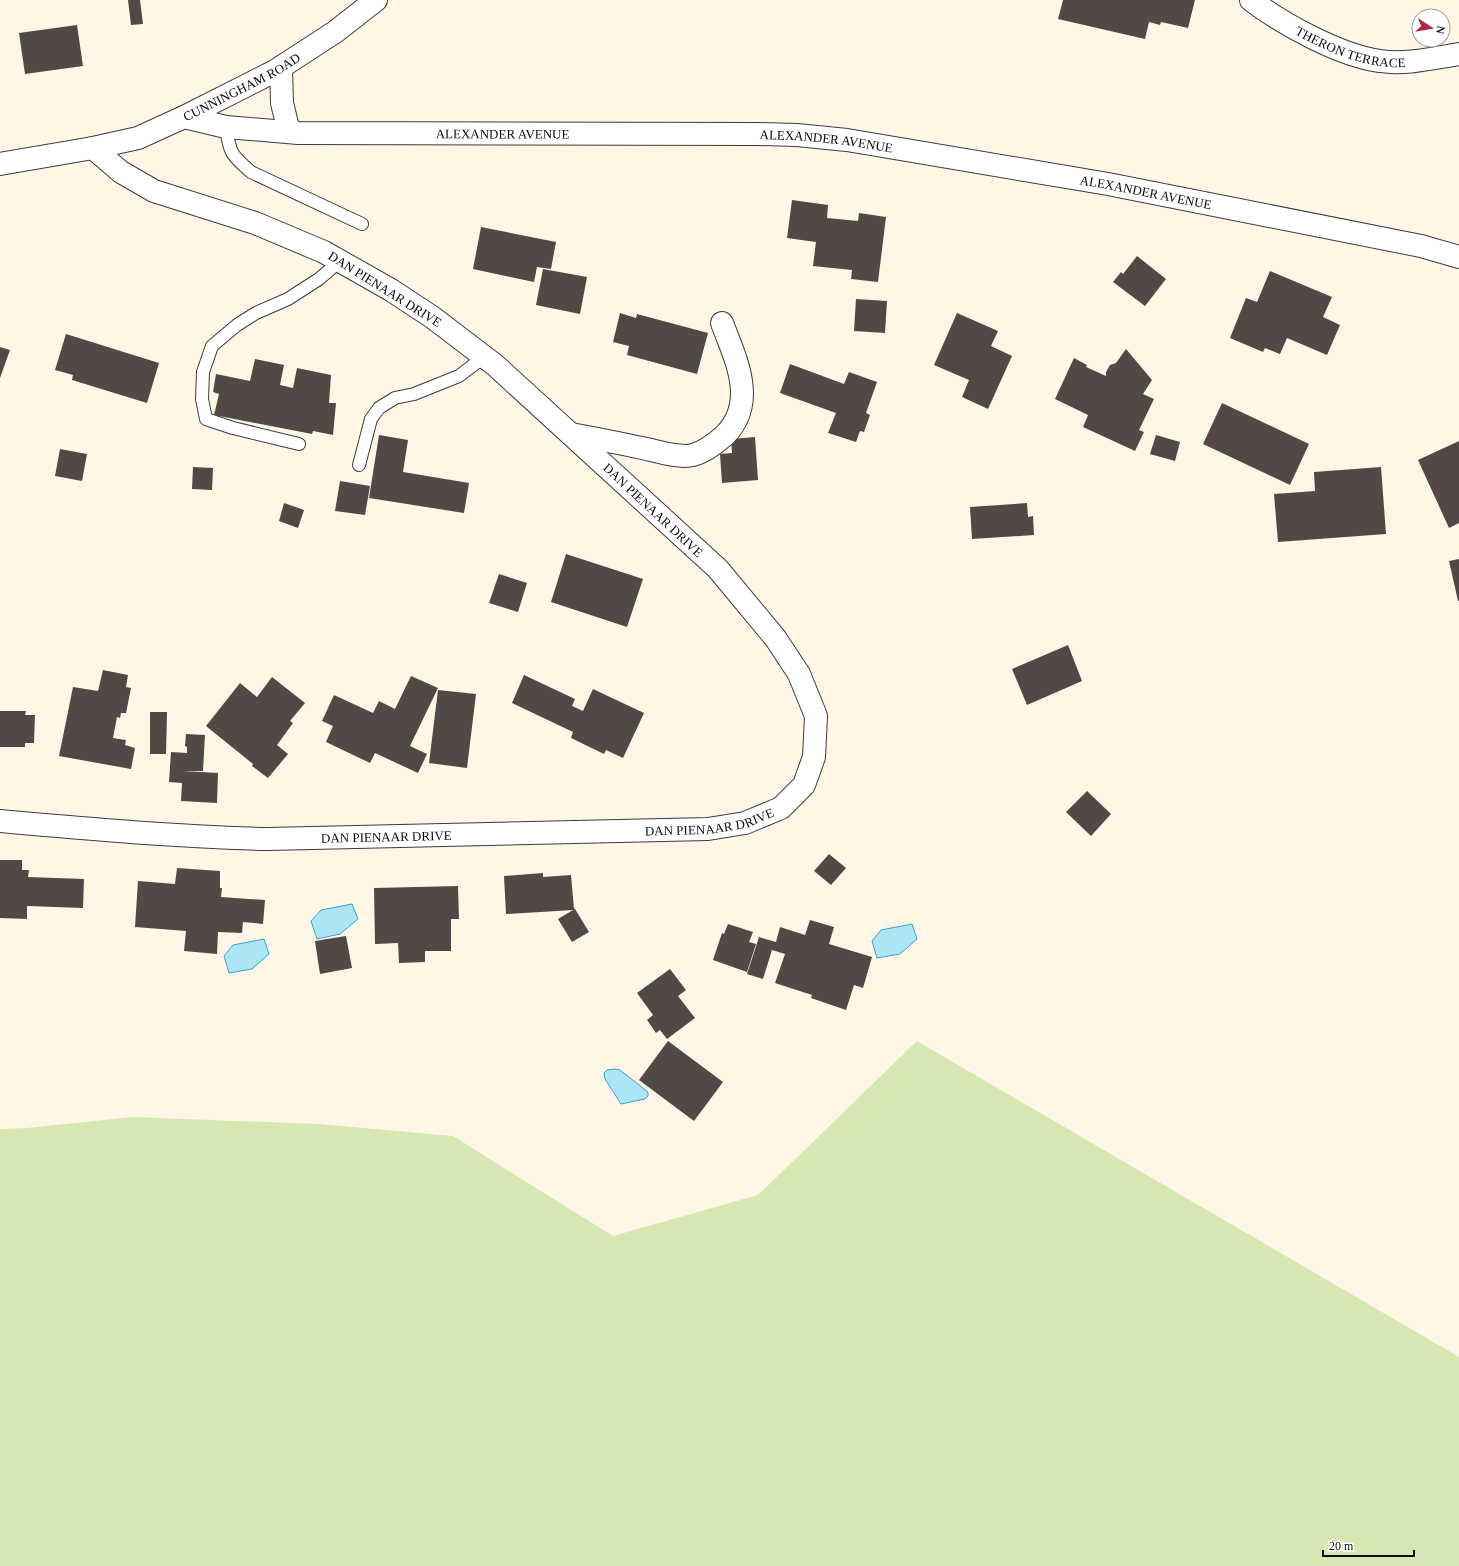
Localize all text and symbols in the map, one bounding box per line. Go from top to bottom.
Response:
north arrow [1411,8,1451,48]
street label: THERON TERRACE [1293,23,1406,70]
text: N [1434,25,1447,35]
street label: CUNNINGHAM ROAD [180,49,303,124]
street label: ALEXANDER AVENUE [436,126,570,141]
street label: ALEXANDER AVENUE [759,127,894,155]
street label: ALEXANDER AVENUE [1079,172,1213,212]
street label: DAN PIENAAR DRIVE [326,248,444,330]
street label: DAN PIENAAR DRIVE [600,460,706,560]
street label: DAN PIENAAR DRIVE [645,804,776,838]
street label: DAN PIENAAR DRIVE [321,827,452,845]
scale bar [1323,1532,1414,1558]
text: 20 m [1329,1539,1354,1553]

